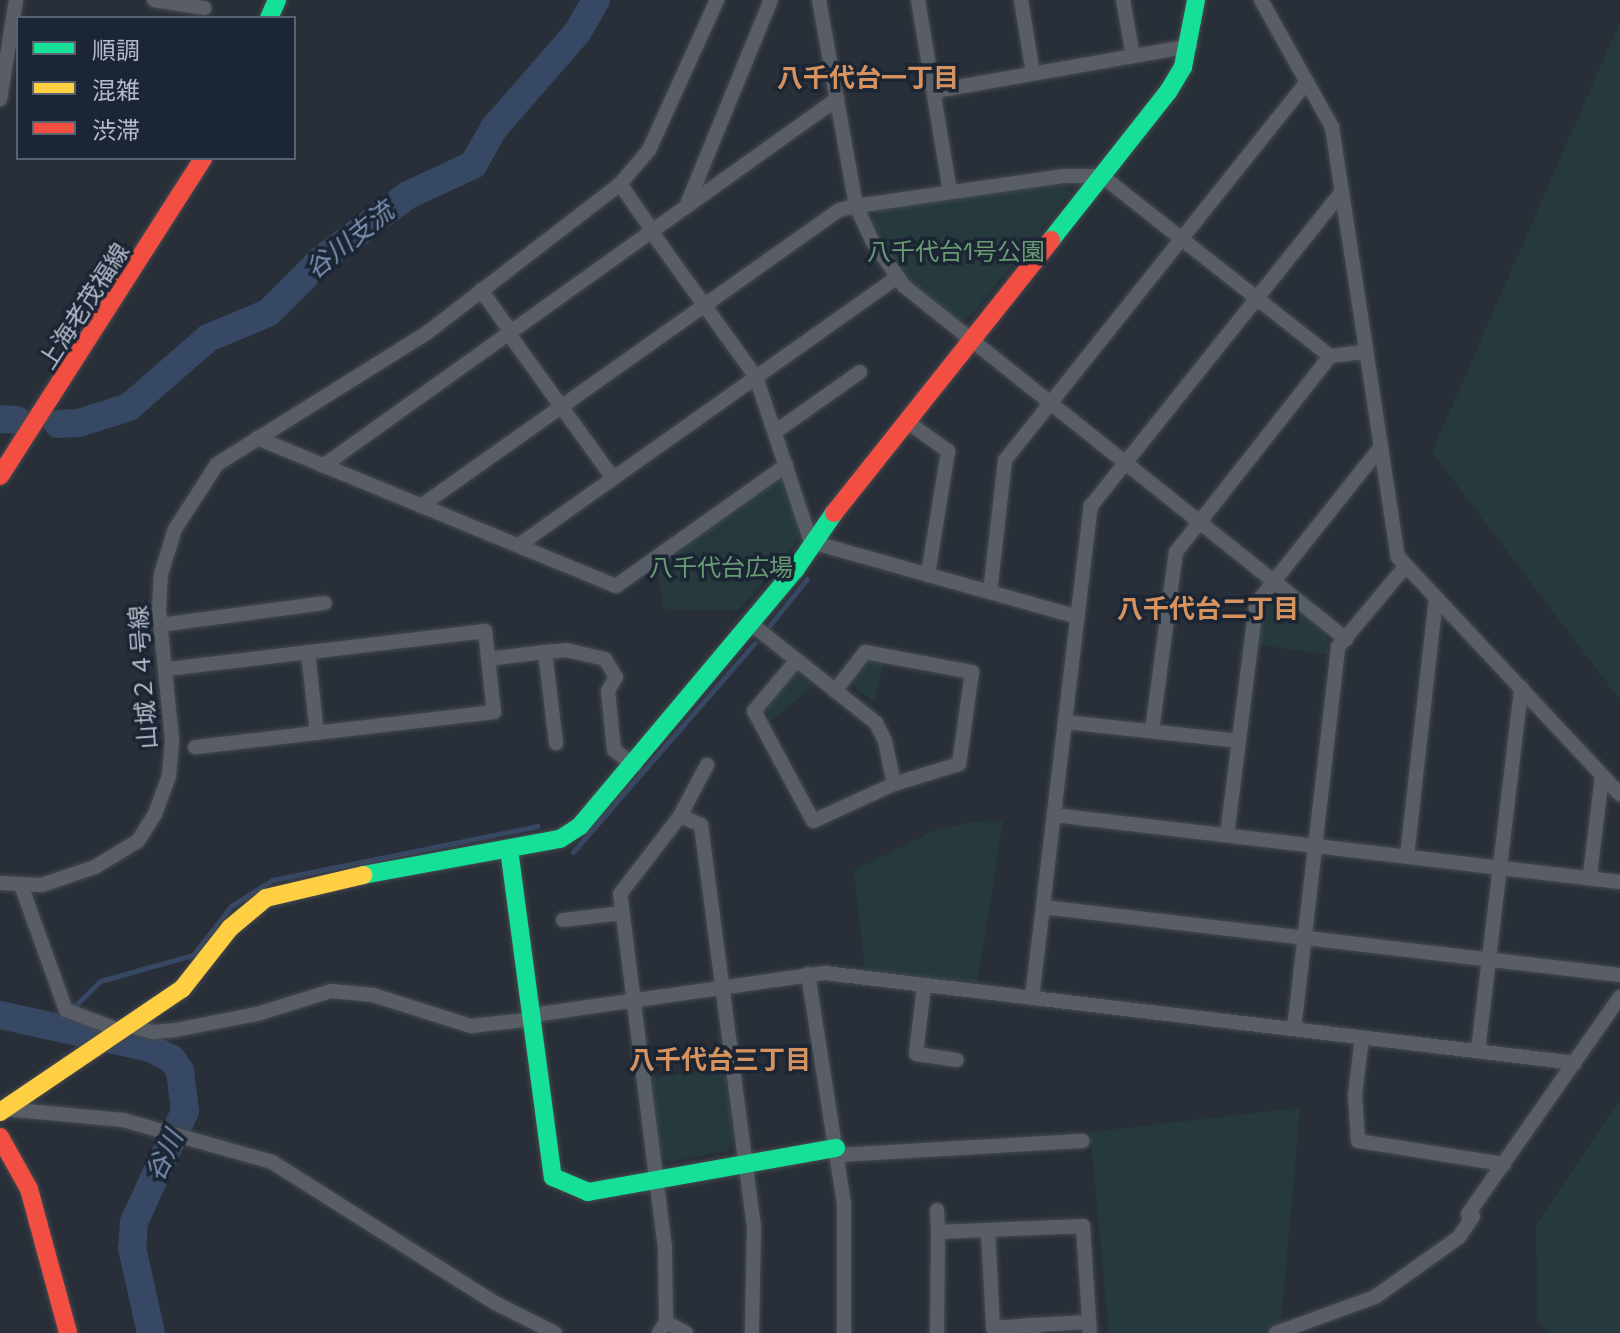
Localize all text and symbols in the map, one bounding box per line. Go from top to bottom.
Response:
legend [16,16,296,160]
text: 順調 [92,35,140,66]
district label: 八千代台一丁目 [777,63,959,95]
text: 混雑 [92,75,140,106]
text: 渋滞 [92,115,140,146]
water label: 谷川支流 [300,196,400,286]
street label: 上海老茂福線 [33,238,135,374]
park label: 八千代台1号公園 [867,238,1045,266]
park label: 八千代台広場 [649,554,793,582]
district label: 八千代台二丁目 [1117,594,1299,626]
street label: 山城２４号線 [124,604,162,750]
district label: 八千代台三丁目 [629,1045,811,1077]
water label: 谷川 [140,1126,190,1186]

